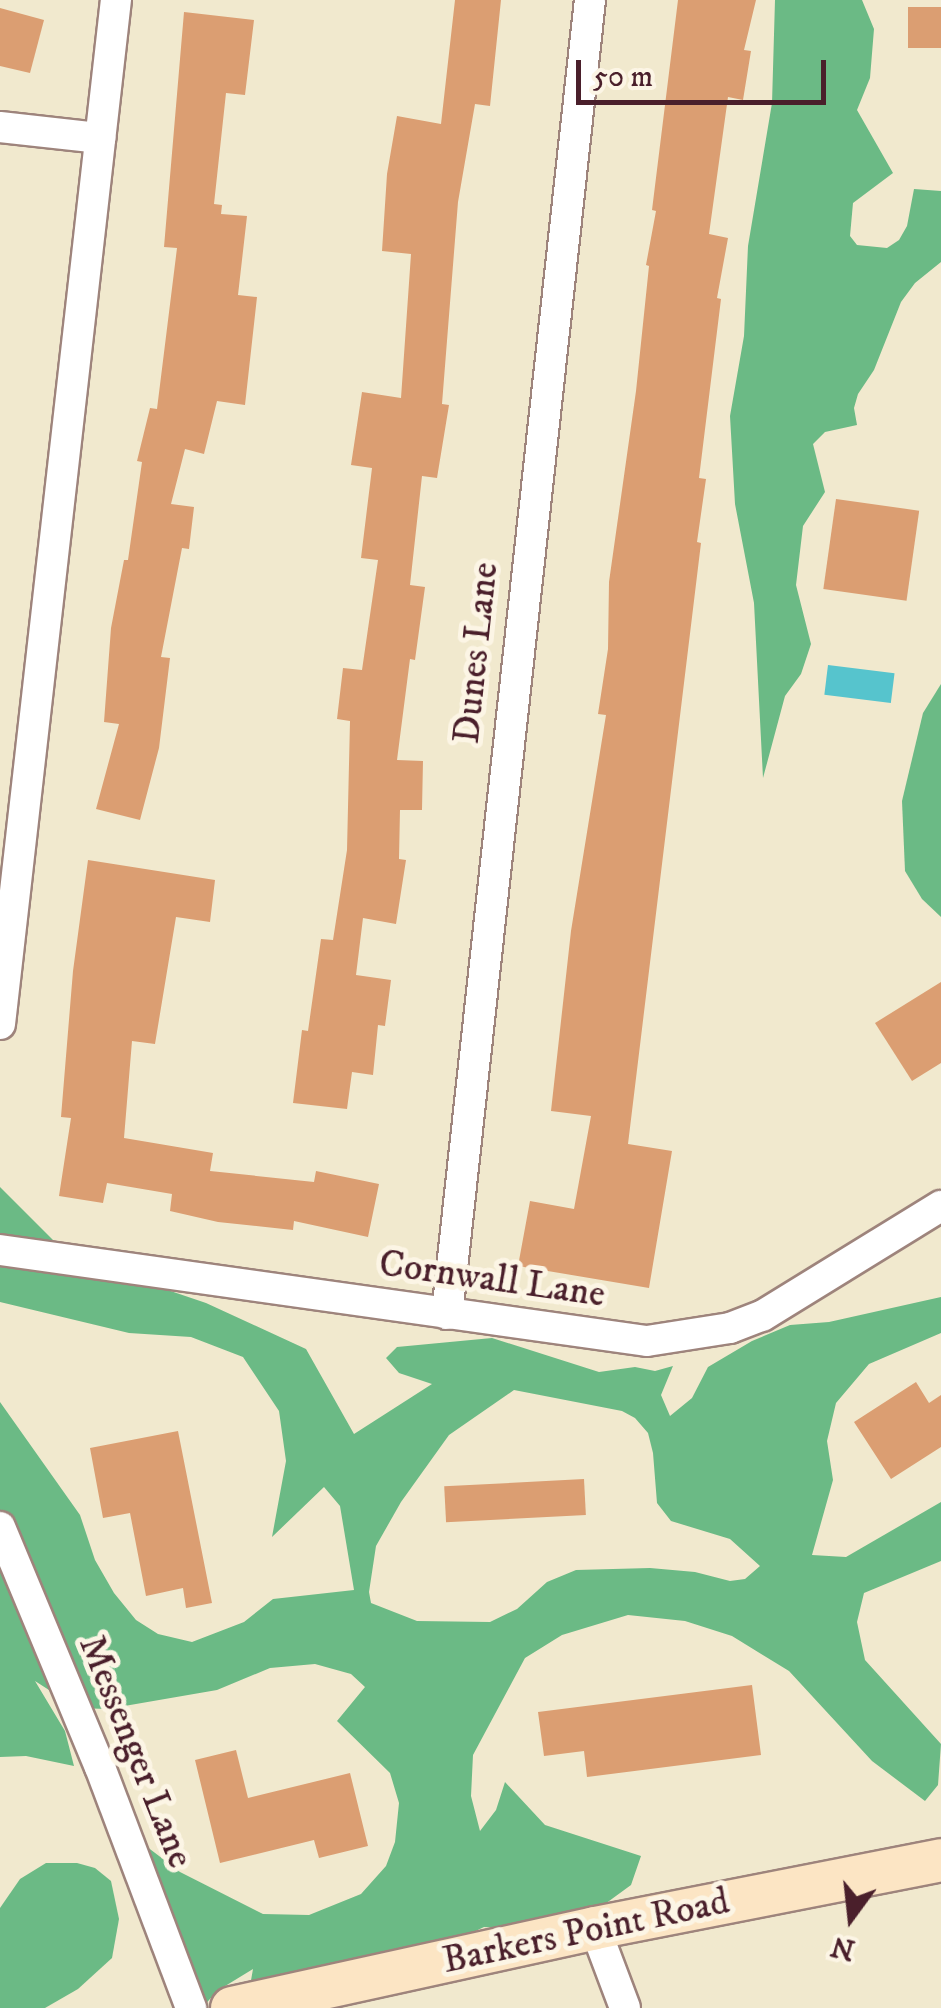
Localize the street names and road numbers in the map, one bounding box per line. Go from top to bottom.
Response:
street label: Dunes Lane [445,560,509,746]
street label: Cornwall Lane [376,1242,608,1318]
street label: Messenger Lane [68,1629,202,1875]
street label: Barkers Point Road [439,1879,733,1985]

